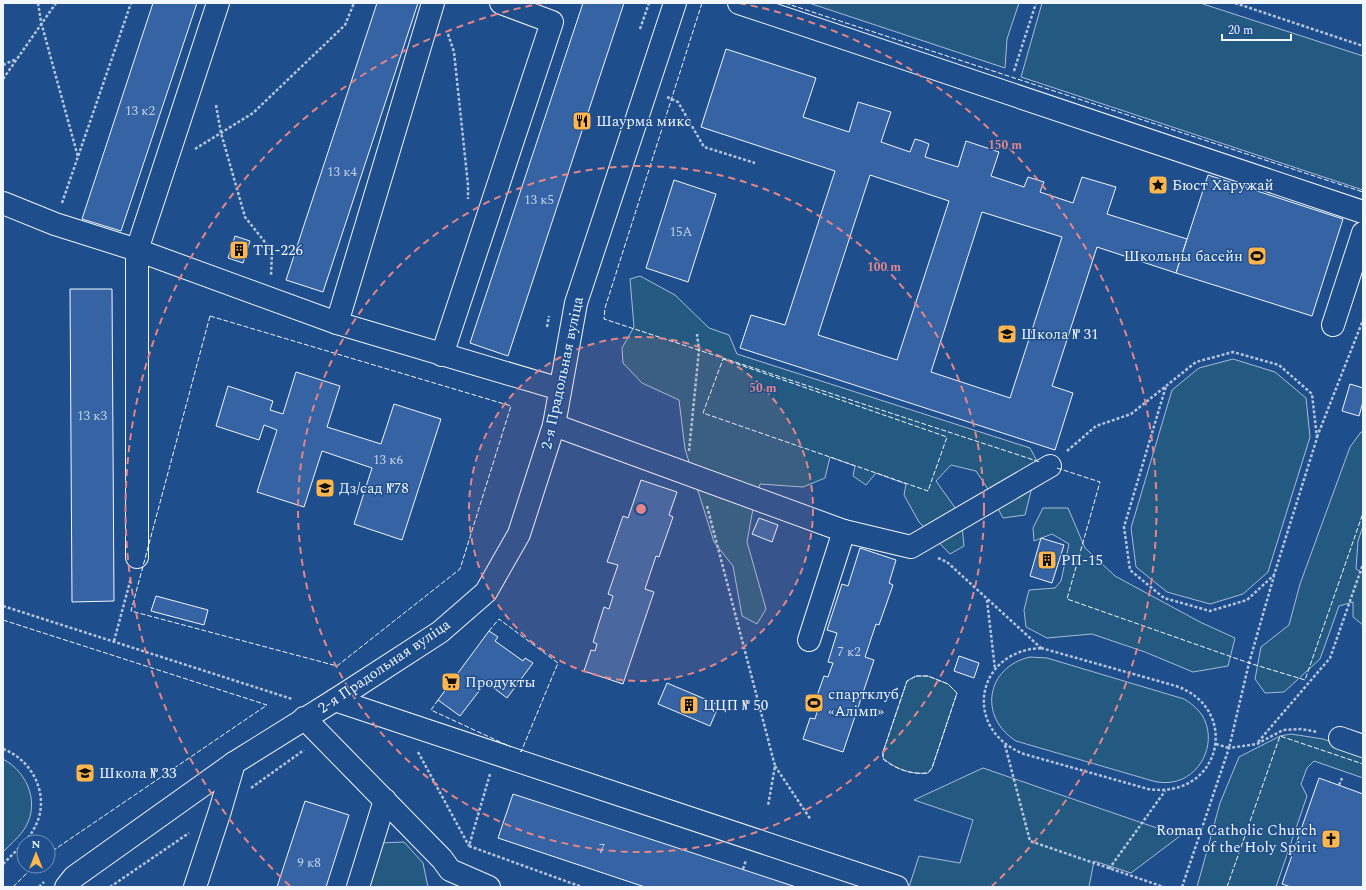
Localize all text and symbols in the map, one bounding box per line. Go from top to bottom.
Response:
scale bar [1222,16,1291,42]
text: 20 m [1228,21,1253,40]
house number: 13 к2 [125,101,155,121]
restaurant icon: Шаурма микс [571,110,593,132]
place label: Шаурма микс [596,110,691,133]
text: 150 m [988,136,1022,155]
house number: 13 к4 [327,162,357,182]
place icon: Бюст Харужай [1147,174,1169,196]
place label: Бюст Харужай [1172,174,1274,197]
house number: 13 к5 [524,190,554,210]
house number: 15А [670,222,693,242]
building icon: ТП-226 [228,239,250,261]
place label: ТП-226 [253,239,303,262]
place label: Школьны басейн [1124,245,1243,268]
sports icon: Школьны басейн [1246,245,1268,267]
text: 100 m [867,258,901,277]
street label: 2-я Прадольная вуліца [535,294,590,452]
school or university icon: Школа № 31 [996,323,1018,345]
place label: Школа № 31 [1021,323,1098,346]
text: 50 m [749,379,777,398]
house number: 13 к3 [77,406,107,426]
house number: 13 к6 [373,450,403,470]
school or university icon: Дз/сад №78 [314,477,336,499]
place label: Дз/сад №78 [339,477,409,500]
centre of rings [634,502,648,516]
building icon: РП-15 [1036,549,1058,571]
place label: РП-15 [1061,549,1103,572]
street label: 2-я Прадольная вуліца [313,613,456,720]
house number: 7 к2 [837,642,861,662]
supermarket icon: Продукты [440,671,462,693]
place label: Продукты [465,671,535,694]
place label: спартклуб «Алімп» [828,683,899,723]
sports icon: спартклуб «Алімп» [803,692,825,714]
building icon: ЦЦП № 50 [678,694,700,716]
place label: ЦЦП № 50 [703,694,768,717]
school or university icon: Школа № 33 [74,762,96,784]
place label: Школа № 33 [99,762,177,785]
place label: Roman Catholic Church of the Holy Spirit [1156,819,1317,859]
church icon: Roman Catholic Church of the Holy Spirit [1320,828,1342,850]
north arrow [16,834,56,874]
text: N [32,836,41,853]
house number: 7 [599,839,605,859]
house number: 9 к8 [297,853,321,873]

